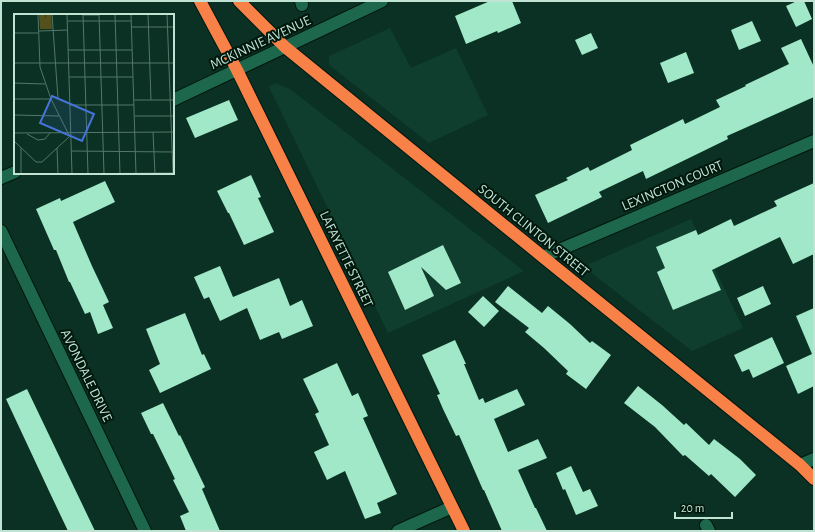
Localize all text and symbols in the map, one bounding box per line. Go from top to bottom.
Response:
street label: MCKINNIE AVENUE [208,13,313,72]
inset map [14,14,174,174]
street label: LEXINGTON COURT [620,158,725,214]
street label: SOUTH CLINTON STREET [475,182,591,280]
street label: LAFAYETTE STREET [317,209,376,310]
street label: AVONDALE DRIVE [58,327,115,424]
scale bar [675,494,732,520]
text: 20 m [681,502,704,514]

